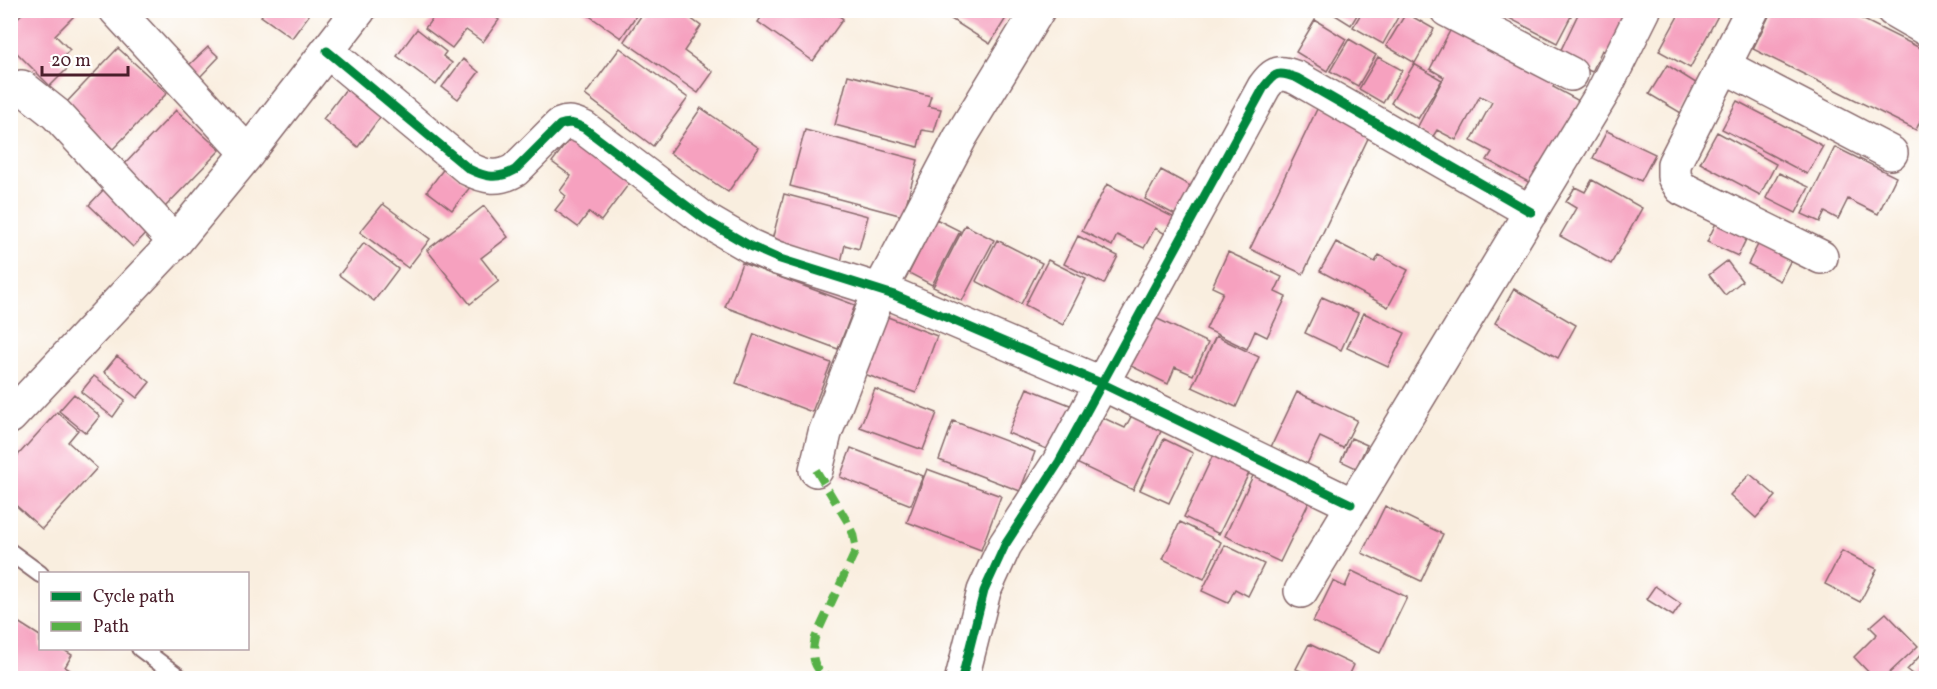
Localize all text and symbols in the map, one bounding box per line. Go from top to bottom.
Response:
scale bar [42,39,128,77]
text: 20 m [51,49,91,74]
legend [39,572,249,650]
text: Cycle path [93,585,175,610]
text: Path [93,615,129,640]

